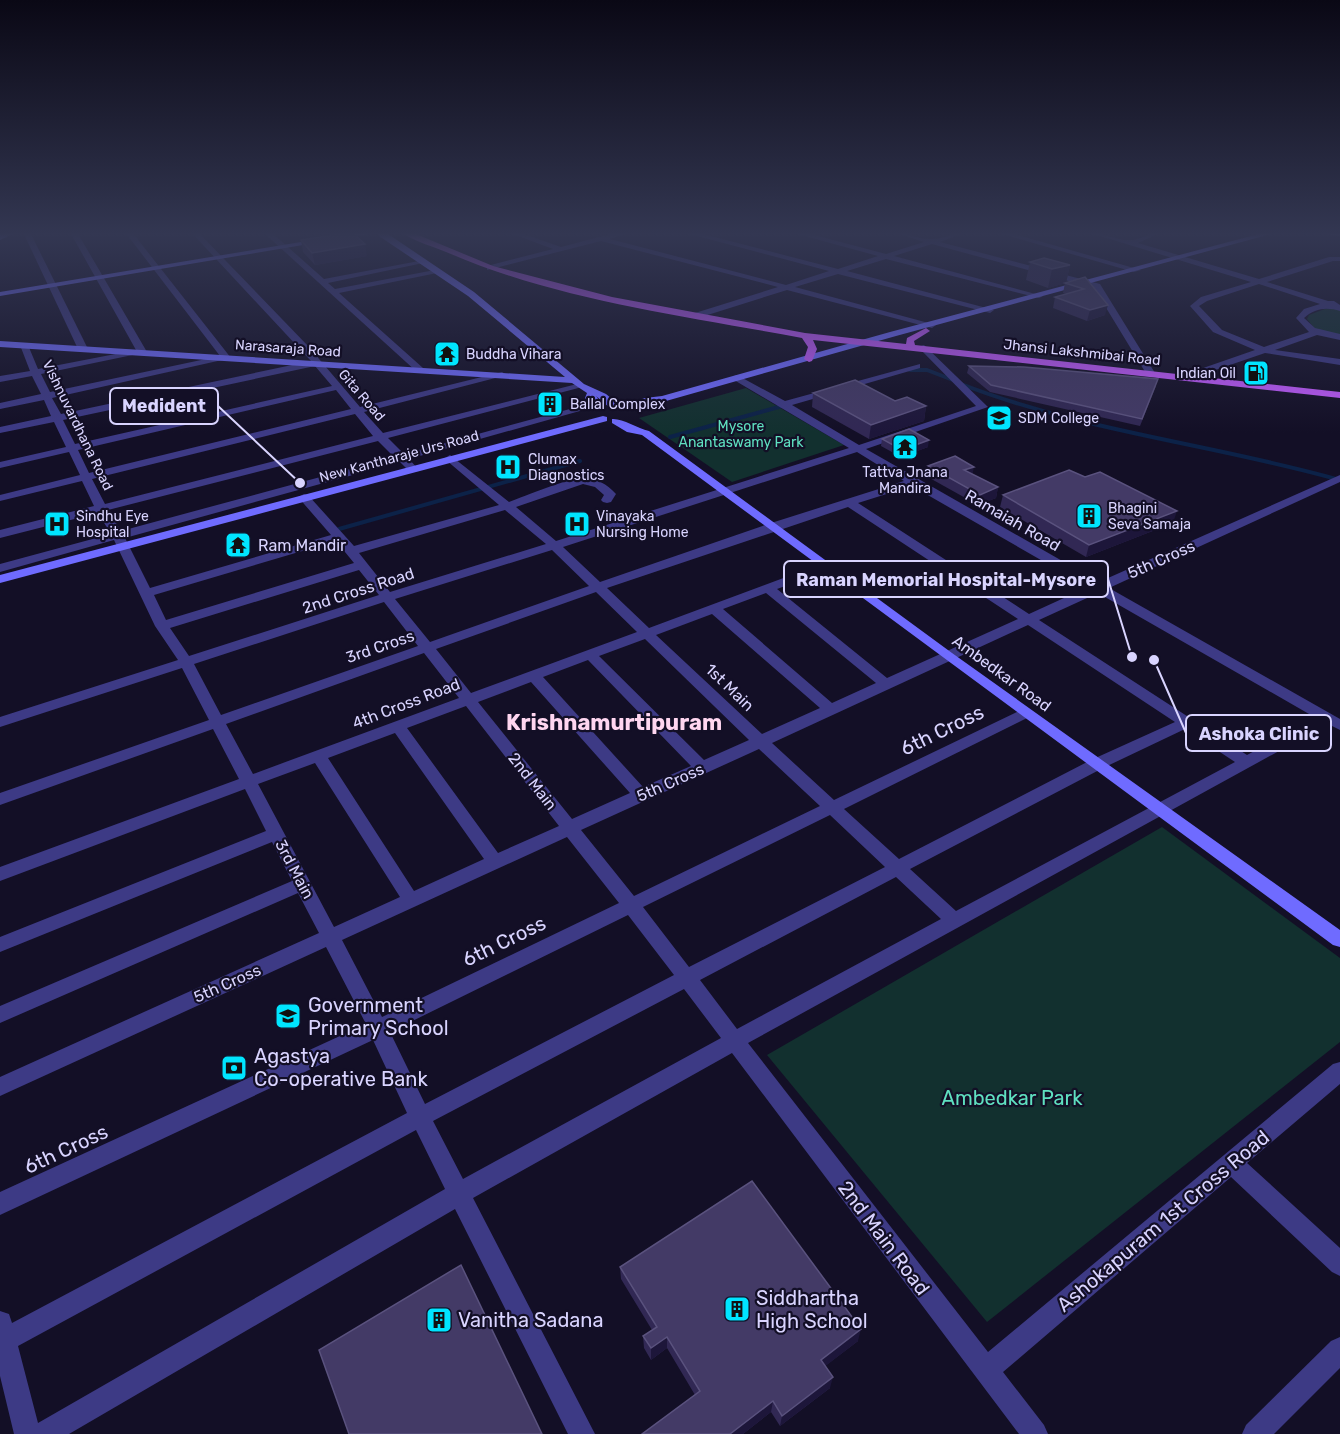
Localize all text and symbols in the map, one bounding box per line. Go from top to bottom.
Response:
street label: Narasaraja Road [234,336,342,361]
street label: Jhansi Lakshmibai Road [1003,336,1161,369]
temple icon: Buddha Vihara [432,339,462,369]
place label: Buddha Vihara [466,346,561,363]
street label: Vishnuvardhana Road [39,357,117,493]
fuel station icon: Indian Oil [1241,358,1271,388]
place label: Indian Oil [1176,365,1236,382]
street label: Gita Road [335,366,389,425]
callout: Medident [110,388,218,424]
building icon: Ballal Complex [535,389,565,419]
text: Medident [122,395,206,417]
place label: Ballal Complex [570,396,666,413]
school or university icon: SDM College [984,403,1014,433]
place label: SDM College [1018,410,1099,427]
park label: Mysore Anantaswamy Park [679,418,804,451]
street label: New Kantharaje Urs Road [317,427,481,486]
temple icon: Tattva Jnana Mandira [890,432,920,462]
place label: Clumax Diagnostics [528,451,605,484]
hospital icon: Clumax Diagnostics [493,452,523,482]
place label: Tattva Jnana Mandira [862,464,948,497]
street label: Ramaiah Road [962,486,1064,555]
place label: Bhagini Seva Samaja [1108,500,1191,533]
building icon: Bhagini Seva Samaja [1074,501,1104,531]
place label: Sindhu Eye Hospital [76,508,149,541]
place label: Vinayaka Nursing Home [596,508,689,541]
hospital icon: Sindhu Eye Hospital [42,509,72,539]
hospital icon: Vinayaka Nursing Home [562,509,592,539]
temple icon: Ram Mandir [223,530,253,560]
place label: Ram Mandir [258,536,346,555]
street label: 5th Cross [1125,536,1198,583]
callout: Raman Memorial Hospital-Mysore [784,561,1108,597]
street label: 2nd Cross Road [300,563,416,618]
text: Raman Memorial Hospital-Mysore [796,569,1096,591]
street label: 3rd Cross [343,626,417,667]
street label: Ambedkar Road [949,631,1055,716]
street label: 1st Main [701,660,758,715]
street label: 4th Cross Road [350,674,463,733]
street label: 6th Cross [896,700,988,760]
district label: Krishnamurtipuram [506,709,722,736]
callout: Ashoka Clinic [1186,715,1331,751]
text: Ashoka Clinic [1199,723,1320,745]
street label: 2nd Main [504,749,561,814]
street label: 5th Cross [634,759,707,806]
street label: 3rd Main [271,836,318,902]
street label: 6th Cross [458,911,550,971]
street label: 5th Cross [191,960,264,1007]
place label: Government Primary School [308,993,449,1040]
school or university icon: Government Primary School [273,1001,303,1031]
place label: Agastya Co-operative Bank [254,1044,428,1091]
bank icon: Agastya Co-operative Bank [219,1053,249,1083]
park label: Ambedkar Park [942,1086,1083,1110]
street label: 6th Cross [20,1119,112,1179]
street label: Ashokapuram 1st Cross Road [1052,1125,1274,1317]
street label: 2nd Main Road [833,1176,935,1300]
place label: Siddhartha High School [756,1286,868,1333]
building icon: Siddhartha High School [722,1294,752,1324]
building icon: Vanitha Sadana [424,1305,454,1335]
place label: Vanitha Sadana [458,1308,604,1332]

